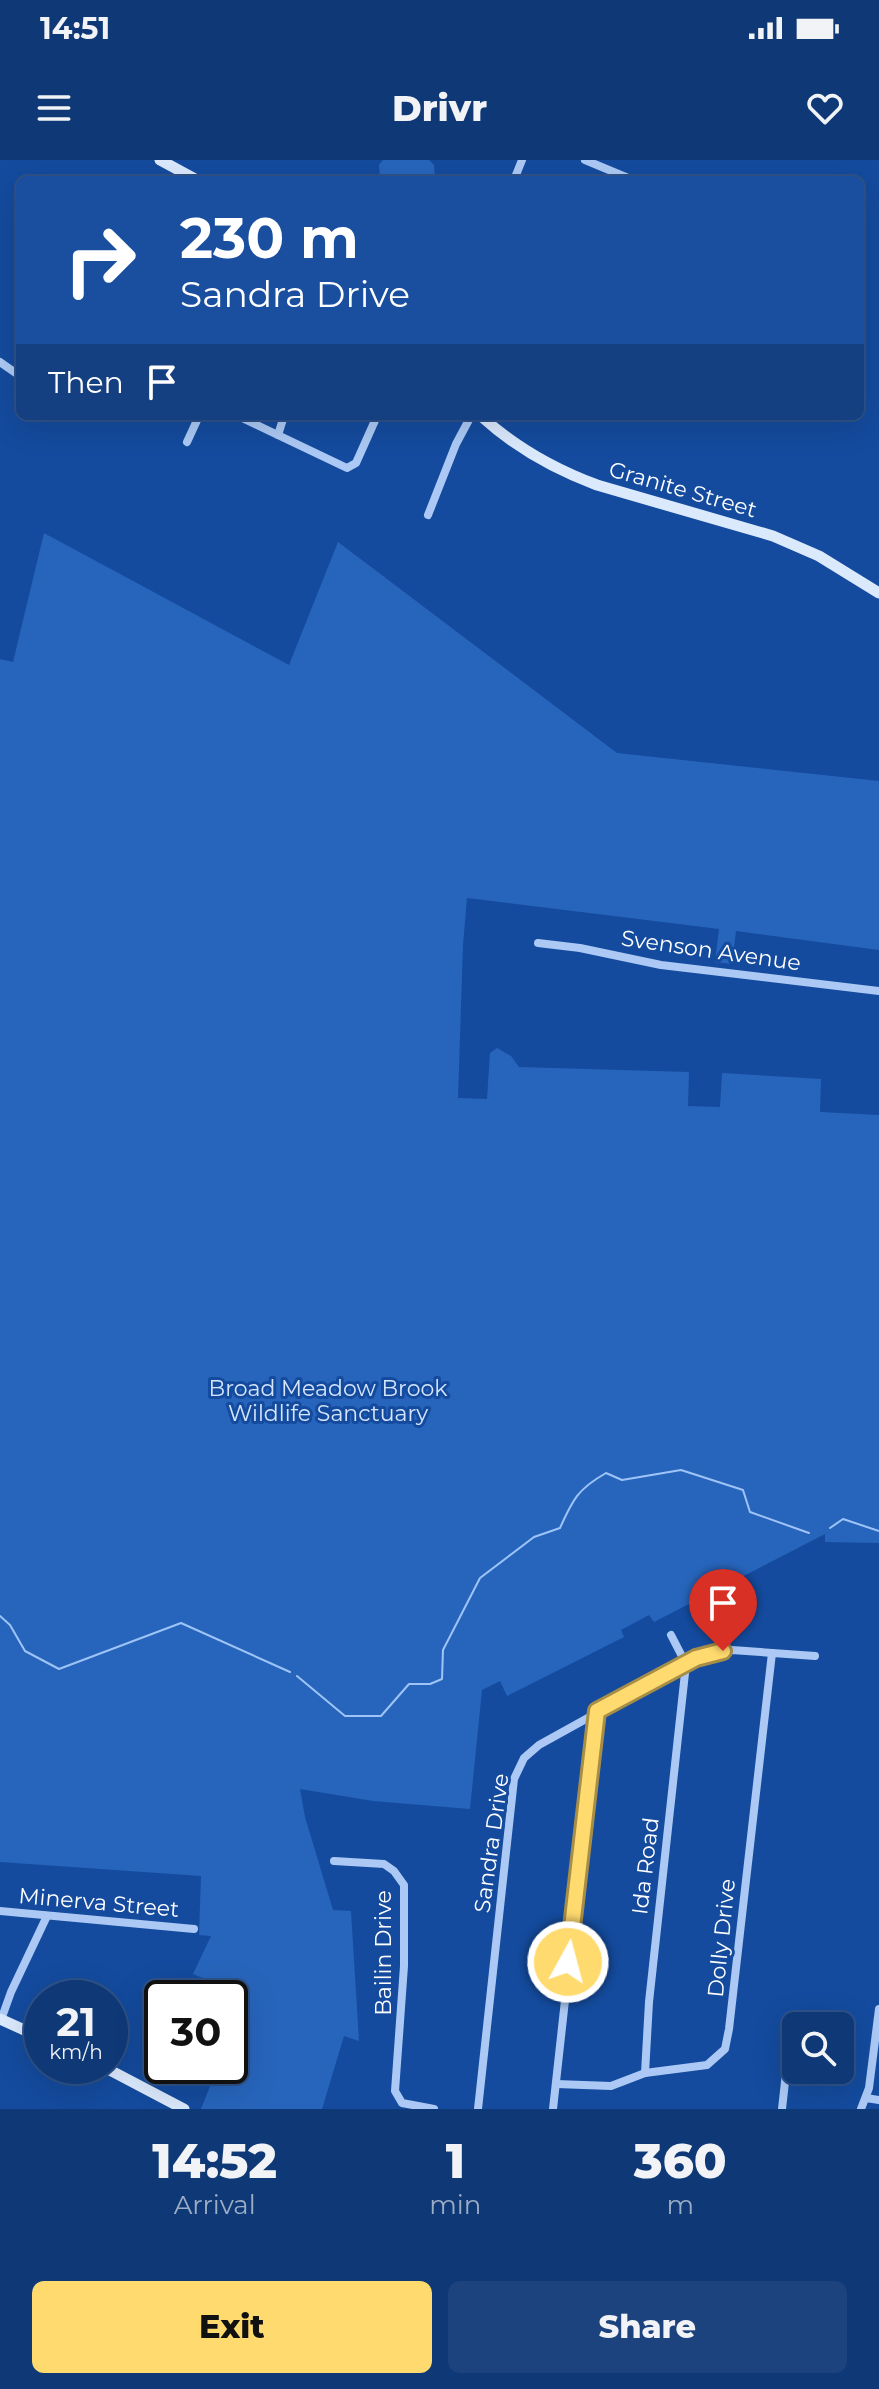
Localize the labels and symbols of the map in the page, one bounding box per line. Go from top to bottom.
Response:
street label: Granite Street [606,455,760,524]
street label: Svenson Avenue [619,925,803,976]
park label: Broad Meadow Brook Wildlife Sanctuary [209,1375,448,1427]
pin [689,1569,757,1651]
street label: Sandra Drive [468,1772,515,1915]
street label: Ida Road [626,1816,665,1916]
street label: Dolly Drive [702,1877,741,1999]
street label: Minerva Street [18,1882,180,1923]
street label: Bailin Drive [370,1890,397,2016]
position arrow [526,1920,610,2004]
speed limit sign: 30 [144,1980,248,2084]

